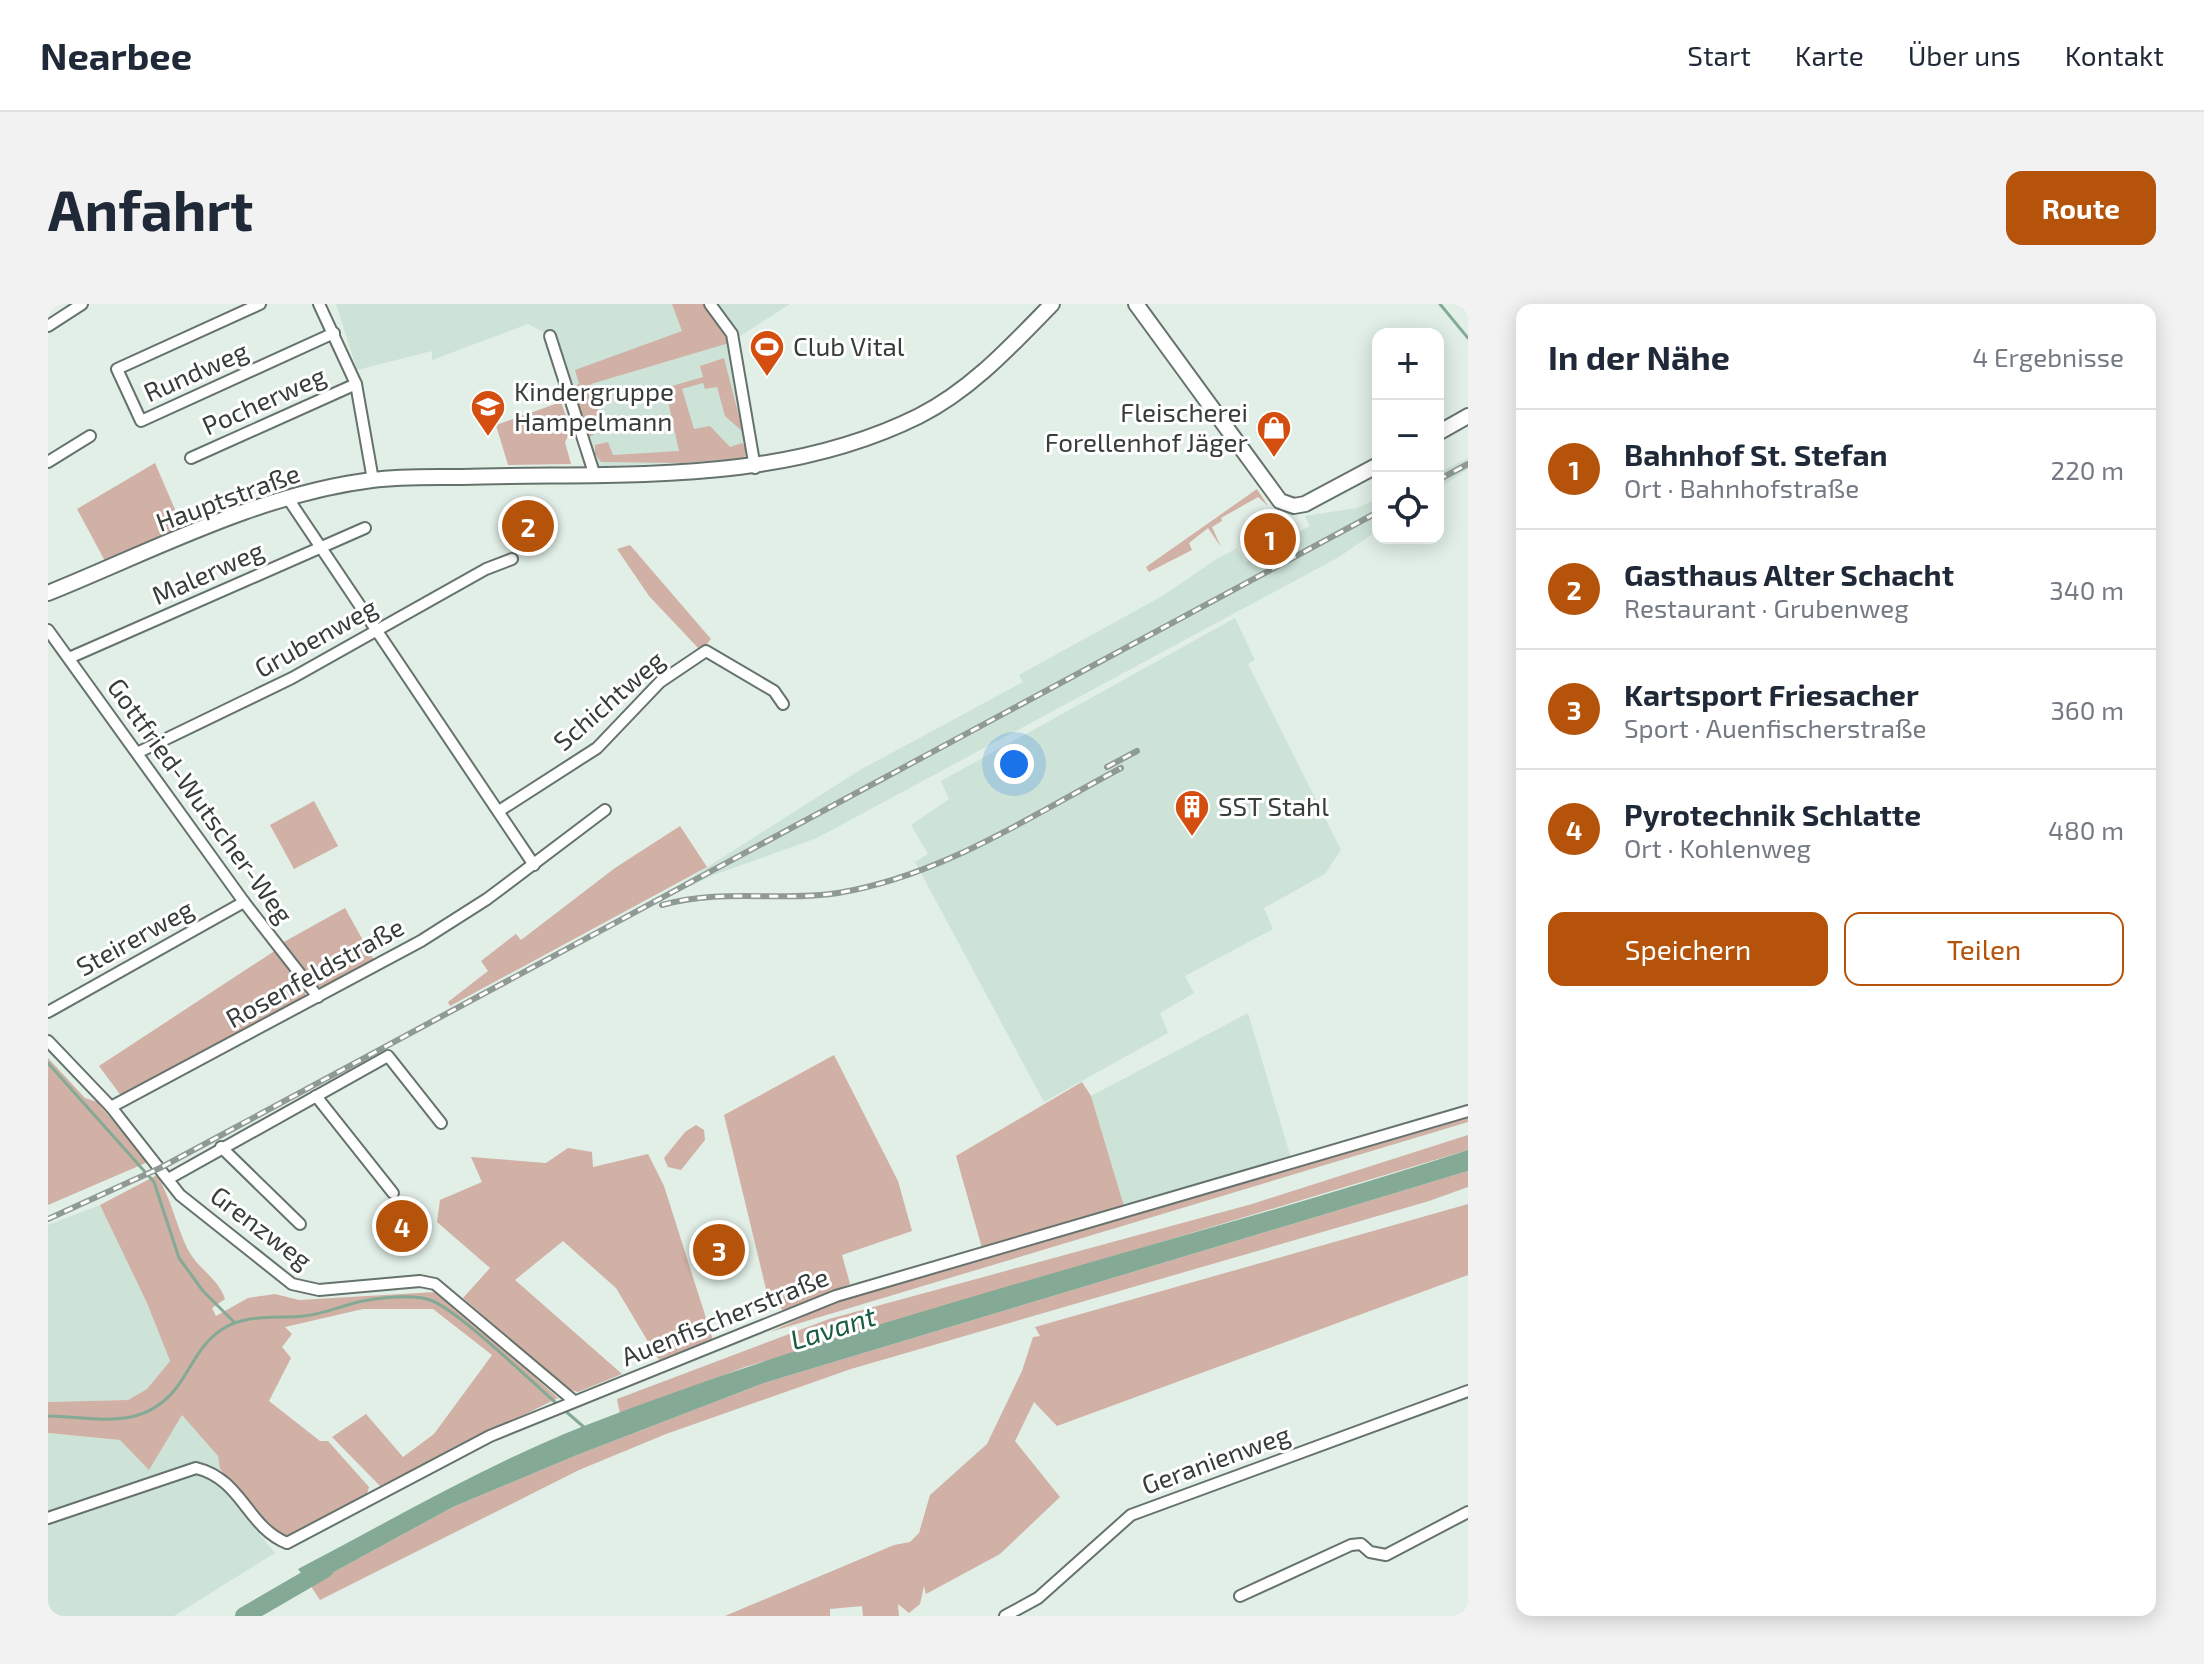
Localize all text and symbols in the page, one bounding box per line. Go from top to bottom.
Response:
text: Nearbee [40,32,192,78]
text: Start [1687,38,1751,72]
text: Karte [1795,38,1864,72]
text: Über uns [1908,38,2021,72]
text: Kontakt [2065,38,2164,72]
button: Route [2006,171,2156,245]
text: Anfahrt [48,175,253,242]
sports icon: Club Vital [748,328,786,378]
map controls [1372,328,1444,544]
button: + [1372,328,1444,400]
place label: Club Vital [793,330,905,361]
street label: Rundweg [139,334,252,407]
text: In der Nähe [1548,336,1730,377]
text: 4 Ergebnisse [1972,341,2124,372]
street label: Pocherweg [197,359,330,441]
place label: Kindergruppe Hampelmann [514,375,674,436]
school or university icon: Kindergruppe Hampelmann [469,388,507,438]
place label: Fleischerei Forellenhof Jäger [1045,396,1248,457]
button: − [1372,400,1444,472]
shop icon: Fleischerei Forellenhof Jäger [1255,409,1293,459]
text: Bahnhof St. Stefan [1624,436,1888,472]
text: 1 [1568,454,1580,485]
text: 220 m [2051,454,2124,485]
street label: Hauptstraße [151,456,304,537]
button: locate [1372,472,1444,544]
text: Ort · Bahnhofstraße [1624,472,1859,503]
pin: 2 [502,496,554,556]
pin: 1 [1244,509,1296,569]
street label: Malerweg [147,533,268,610]
text: Gasthaus Alter Schacht [1624,556,1954,592]
text: 2 [1566,574,1582,605]
text: 340 m [2049,574,2124,605]
street label: Grubenweg [249,590,382,683]
text: Restaurant · Grubenweg [1624,592,1909,623]
street label: Schichtweg [546,643,670,756]
street label: Gottfried-Wutscher-Weg [102,672,301,929]
text: Kartsport Friesacher [1624,676,1919,712]
text: 3 [1567,694,1581,725]
text: 360 m [2050,694,2124,725]
text: Sport · Auenfischerstraße [1624,712,1926,743]
your location [994,744,1034,784]
building icon: SST Stahl [1173,788,1211,838]
place label: SST Stahl [1218,790,1329,821]
text: Pyrotechnik Schlatte [1624,796,1921,832]
text: 4 [1566,814,1582,845]
text: 480 m [2048,814,2124,845]
text: Ort · Kohlenweg [1624,832,1811,863]
street label: Steirerweg [70,892,198,982]
street label: Rosenfeldstraße [220,910,409,1033]
button: Speichern [1548,912,1828,986]
button: Teilen [1844,912,2124,986]
street label: Grenzweg [205,1179,319,1275]
pin: 4 [376,1196,428,1256]
pin: 3 [693,1220,745,1280]
street label: Auenfischerstraße [616,1260,832,1371]
water label: Lavant [786,1298,880,1356]
street label: Geranienweg [1137,1417,1294,1500]

